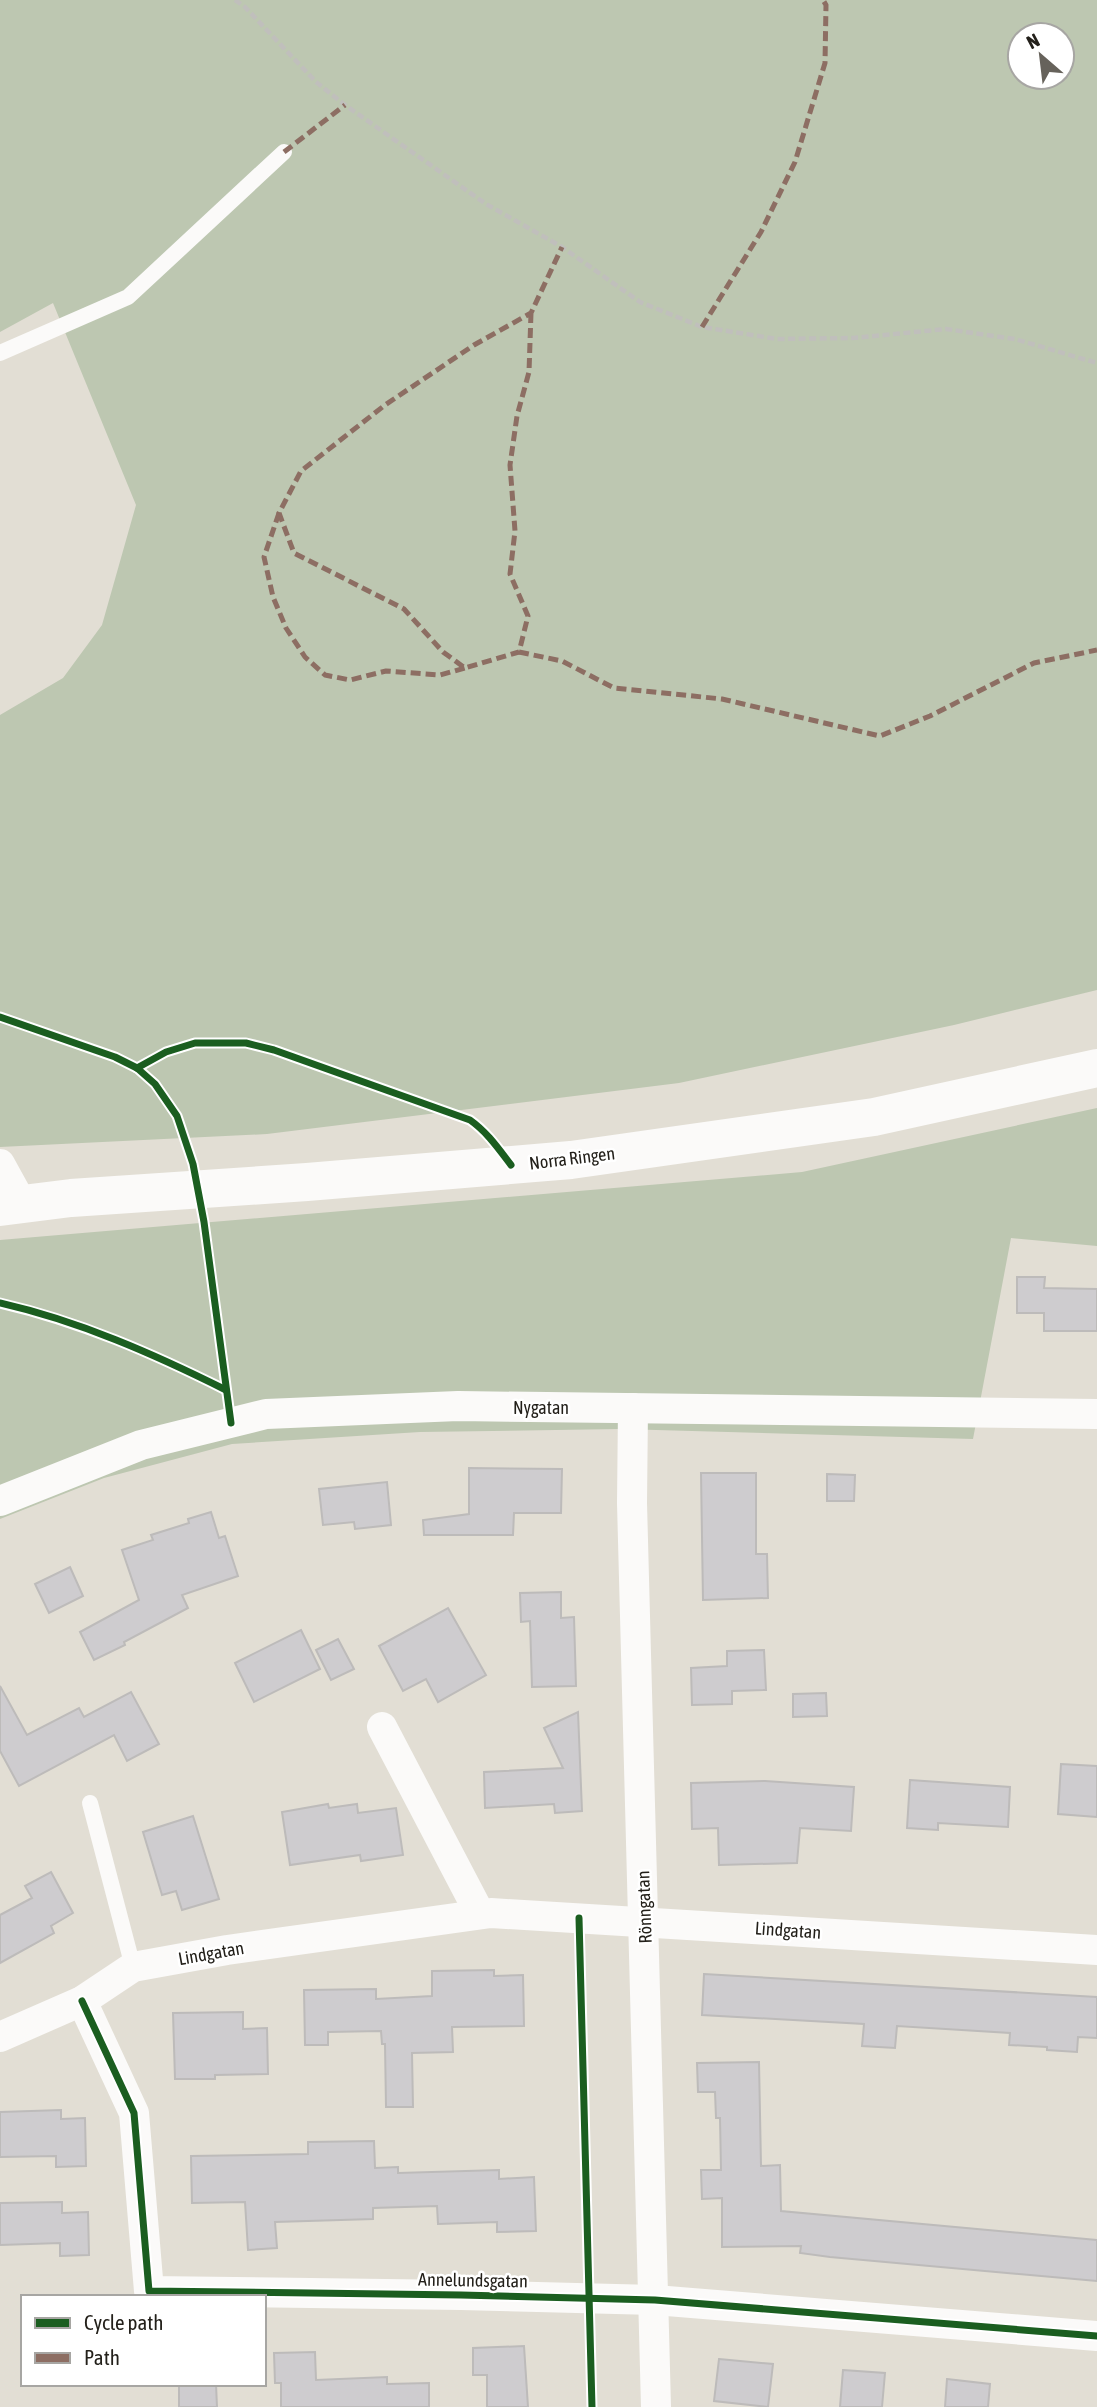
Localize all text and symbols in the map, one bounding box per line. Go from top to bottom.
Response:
north arrow [1006,21,1076,91]
text: N [1023,29,1043,53]
street label: Norra Ringen [528,1142,616,1174]
street label: Nygatan [513,1397,569,1418]
street label: Rönngatan [632,1870,656,1944]
street label: Lindgatan [754,1917,822,1943]
street label: Lindgatan [176,1937,246,1969]
street label: Annelundsgatan [418,2269,528,2291]
legend [21,2295,266,2386]
text: Cycle path [84,2310,163,2334]
text: Path [84,2345,120,2369]

